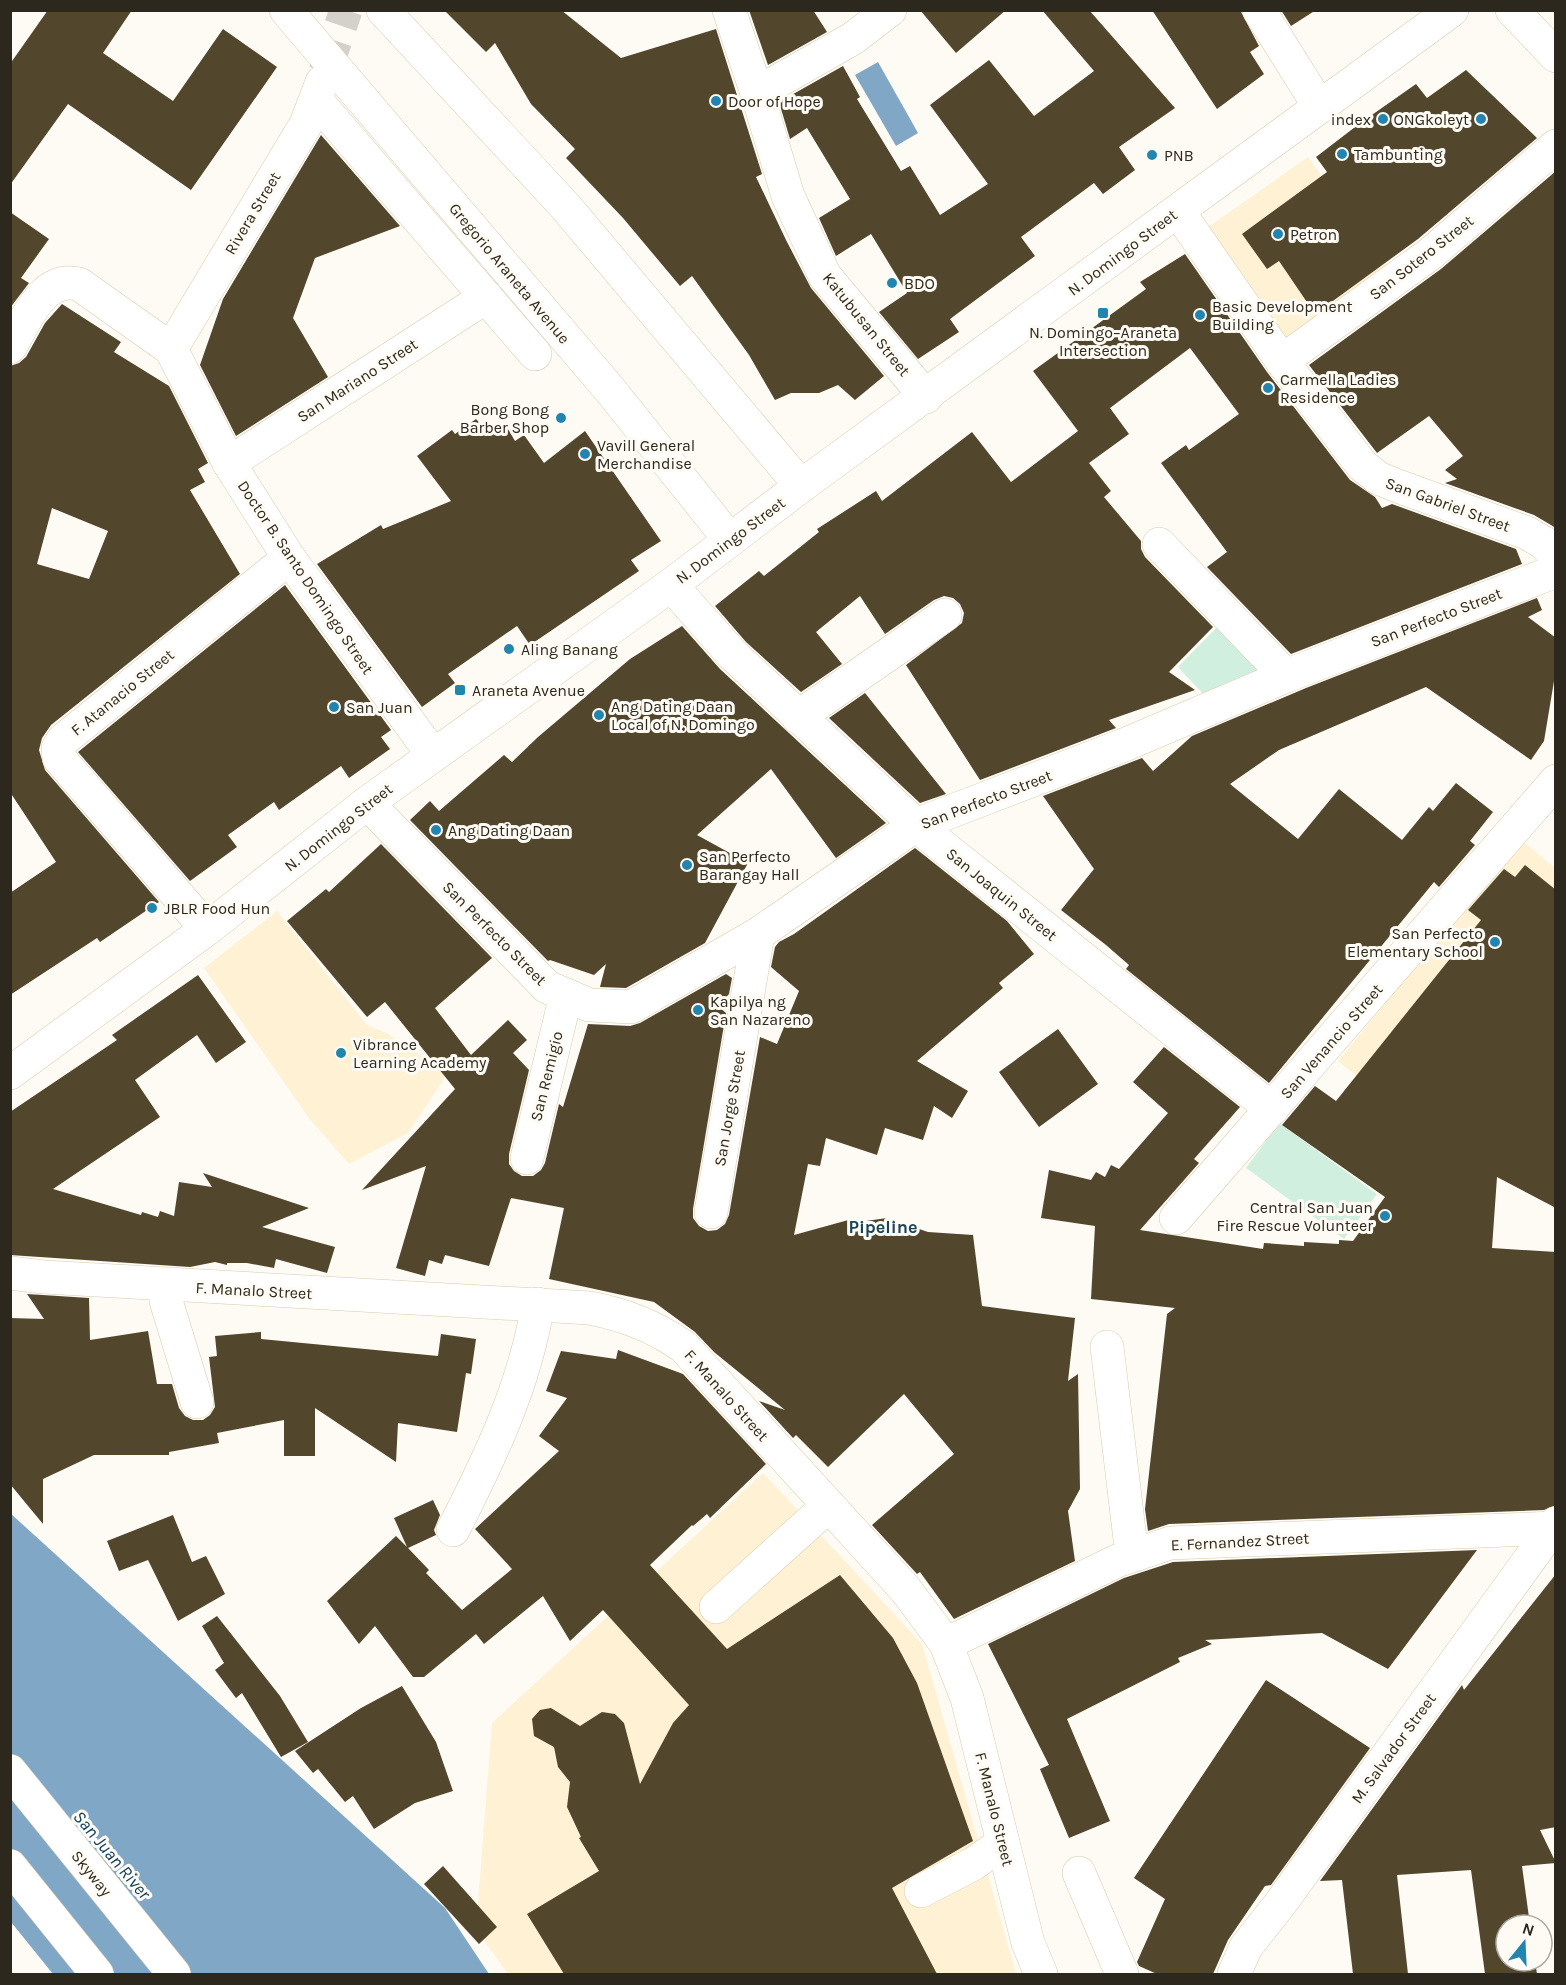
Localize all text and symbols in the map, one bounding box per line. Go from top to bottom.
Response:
place label: Door of Hope [728,92,821,111]
marker: Door of Hope [709,94,723,108]
place label: index [1331,110,1371,129]
place label: ONGkoleyt [1394,110,1469,129]
marker: index [1376,112,1390,126]
marker: ONGkoleyt [1474,112,1488,126]
place label: Tambunting [1354,145,1443,164]
place label: PNB [1164,146,1194,165]
marker: Tambunting [1335,147,1349,161]
marker: PNB [1145,148,1159,162]
street label: Rivera Street [220,168,285,258]
street label: Gregorio Araneta Avenue [445,199,574,348]
street label: N. Domingo Street [1064,205,1181,300]
street label: San Sotero Street [1365,211,1477,304]
place label: Petron [1290,225,1337,244]
marker: Petron [1271,227,1285,241]
street label: Katubusan Street [819,269,914,380]
place label: BDO [904,274,935,293]
marker: BDO [885,276,899,290]
place label: Basic Development Building [1212,297,1352,334]
marker: N. Domingo–Araneta Intersection [1096,306,1110,320]
marker: Basic Development Building [1193,308,1207,322]
place label: N. Domingo–Araneta Intersection [1029,323,1177,360]
street label: San Mariano Street [293,334,421,426]
place label: Carmella Ladies Residence [1280,370,1396,407]
marker: Carmella Ladies Residence [1261,381,1275,395]
place label: Bong Bong Barber Shop [460,400,549,437]
marker: Bong Bong Barber Shop [554,411,568,425]
place label: Vavill General Merchandise [597,436,695,473]
marker: Vavill General Merchandise [578,447,592,461]
street label: San Gabriel Street [1383,473,1513,536]
street label: Doctor B. Santo Domingo Street [234,477,378,678]
street label: N. Domingo Street [672,493,789,588]
street label: San Perfecto Street [1368,584,1505,651]
place label: Aling Banang [521,640,618,659]
marker: Aling Banang [502,642,516,656]
street label: F. Atanacio Street [67,645,178,740]
place label: Araneta Avenue [472,681,585,700]
marker: Araneta Avenue [453,683,467,697]
place label: Ang Dating Daan Local of N. Domingo [611,697,755,734]
place label: San Juan [346,698,413,717]
marker: San Juan [327,700,341,714]
marker: Ang Dating Daan Local of N. Domingo [592,708,606,722]
street label: San Perfecto Street [918,766,1055,833]
street label: N. Domingo Street [281,779,396,875]
place label: Ang Dating Daan [448,821,570,840]
marker: Ang Dating Daan [429,823,443,837]
street label: San Joaquin Street [942,844,1061,945]
place label: San Perfecto Barangay Hall [699,847,800,884]
marker: San Perfecto Barangay Hall [680,858,694,872]
street label: San Perfecto Street [439,877,551,989]
place label: JBLR Food Hun [164,899,270,918]
marker: JBLR Food Hun [145,901,159,915]
place label: San Perfecto Elementary School [1347,924,1483,961]
marker: San Perfecto Elementary School [1488,935,1502,949]
street label: San Venancio Street [1276,980,1387,1103]
place label: Kapilya ng San Nazareno [710,992,811,1029]
marker: Kapilya ng San Nazareno [691,1003,705,1017]
street label: San Remigio [526,1029,567,1123]
place label: Vibrance Learning Academy [353,1035,487,1072]
marker: Vibrance Learning Academy [334,1046,348,1060]
street label: San Jorge Street [710,1049,749,1168]
place label: Central San Juan Fire Rescue Volunteer [1216,1198,1373,1235]
marker: Central San Juan Fire Rescue Volunteer [1378,1209,1392,1223]
district label: Pipeline [848,1216,918,1238]
street label: F. Manalo Street [195,1278,313,1303]
street label: F. Manalo Street [680,1346,773,1445]
street label: E. Fernandez Street [1170,1528,1310,1555]
street label: M. Salvador Street [1347,1689,1440,1807]
street label: F. Manalo Street [971,1750,1018,1868]
water label: San Juan River [69,1806,156,1904]
street label: Skyway [67,1846,116,1901]
north arrow [1494,1913,1554,1973]
text: N [1520,1918,1537,1940]

